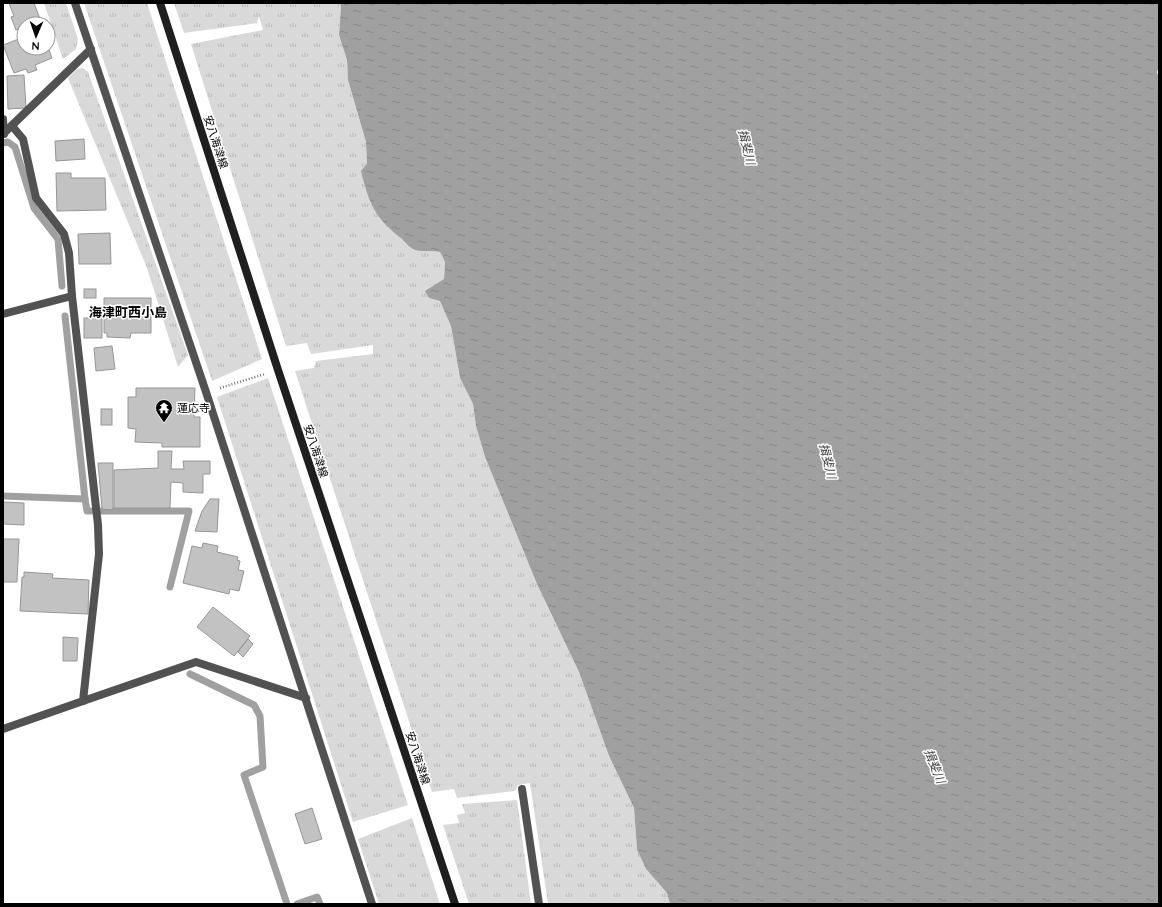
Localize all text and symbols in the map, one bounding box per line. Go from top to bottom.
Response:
north arrow [16,16,56,56]
text: N [31,39,40,53]
street label: 安八海津線 [201,114,231,170]
water label: 揖斐川 [735,128,759,168]
district label: 海津町西小島 [89,304,167,320]
temple icon: 蓮応寺 [154,398,174,423]
place label: 蓮応寺 [177,401,210,415]
street label: 安八海津線 [301,423,331,479]
water label: 揖斐川 [816,442,840,482]
street label: 安八海津線 [403,730,433,786]
water label: 揖斐川 [921,746,949,787]

